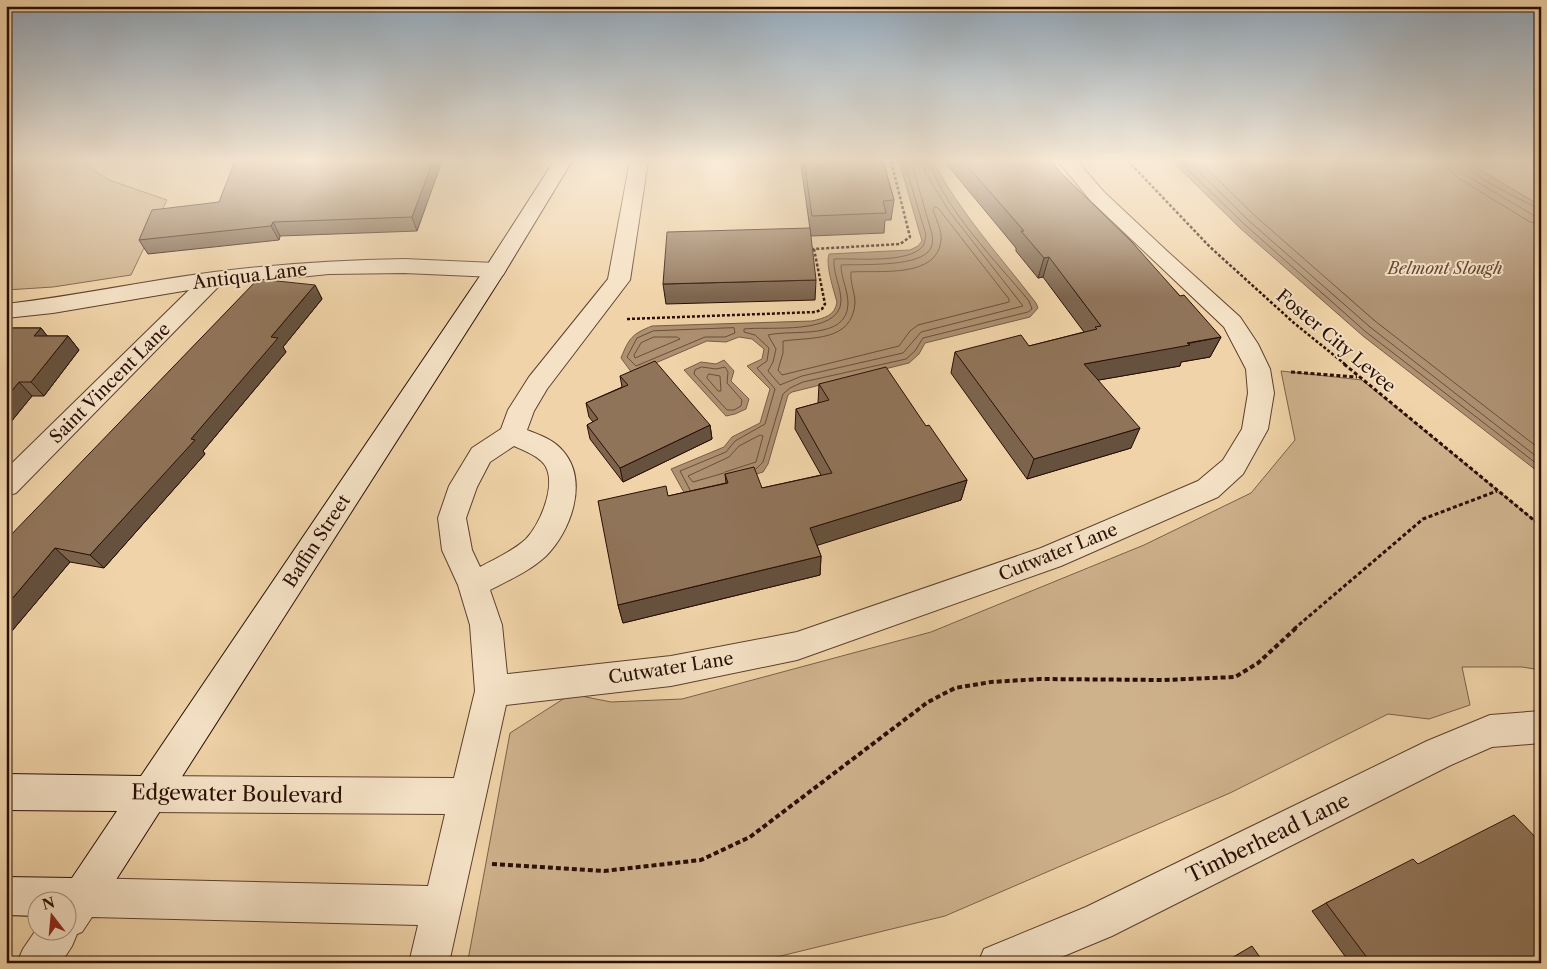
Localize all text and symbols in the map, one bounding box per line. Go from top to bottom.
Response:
street label: Antiqua Lane [191,258,308,294]
water label: Belmont Slough [1386,258,1502,278]
street label: Foster City Levee [1272,285,1400,397]
street label: Saint Vincent Lane [45,318,175,448]
street label: Baffin Street [279,490,356,592]
street label: Cutwater Lane [995,518,1121,586]
street label: Cutwater Lane [607,647,735,689]
street label: Edgewater Boulevard [131,779,343,808]
street label: Timberhead Lane [1182,787,1354,888]
north arrow [28,892,78,942]
text: N [40,893,57,914]

